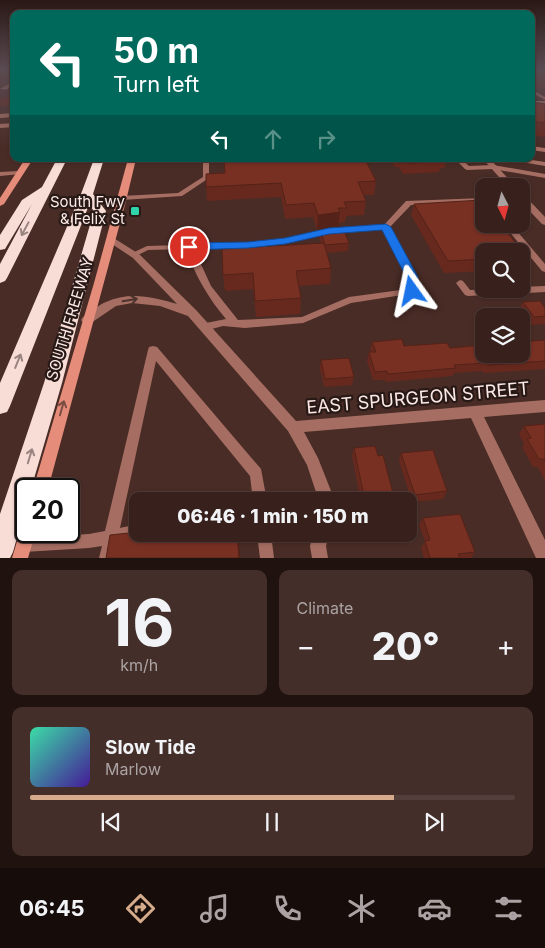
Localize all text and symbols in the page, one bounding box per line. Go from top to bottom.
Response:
text: 50 m [113,29,199,71]
icon: left [30,30,95,95]
text: Turn left [113,71,199,97]
icon: left [206,125,234,153]
icon: ahead [259,125,287,153]
icon: right [312,125,340,153]
north arrow [475,178,530,232]
map controls [475,178,530,363]
place label: South Fwy & Felix St [50,192,126,228]
marker: South Fwy & Felix St [129,205,141,217]
one-way arrow [20,222,30,237]
pin [168,226,210,268]
icon: arrive [175,233,203,261]
button: search [475,243,530,298]
street label: SOUTH FREEWAY [42,255,97,382]
position arrow [385,264,437,316]
one-way arrow [122,295,138,305]
button: layers [475,308,530,363]
one-way arrow [14,354,24,369]
street label: EAST SPURGEON STREET [305,377,531,418]
one-way arrow [58,401,68,417]
one-way arrow [26,448,36,464]
speed limit sign: 20 [15,478,80,543]
text: 06:46 · 1 min · 150 m [177,505,369,528]
text: 16 [104,583,174,662]
text: Climate [297,598,353,618]
text: 20° [372,623,440,669]
text: − [297,629,315,663]
text: + [496,629,515,663]
text: km/h [120,655,158,675]
text: Slow Tide [105,736,196,759]
text: Marlow [105,759,161,779]
icon: previous [97,808,125,836]
icon: pause [258,808,286,836]
icon: next [420,808,448,836]
icon: directions [123,891,158,926]
icon: music [197,891,232,926]
icon: phone [270,891,305,926]
icon: climate [344,891,379,926]
icon: car [417,891,452,926]
icon: filters [491,891,526,926]
text: 06:45 [19,895,85,921]

